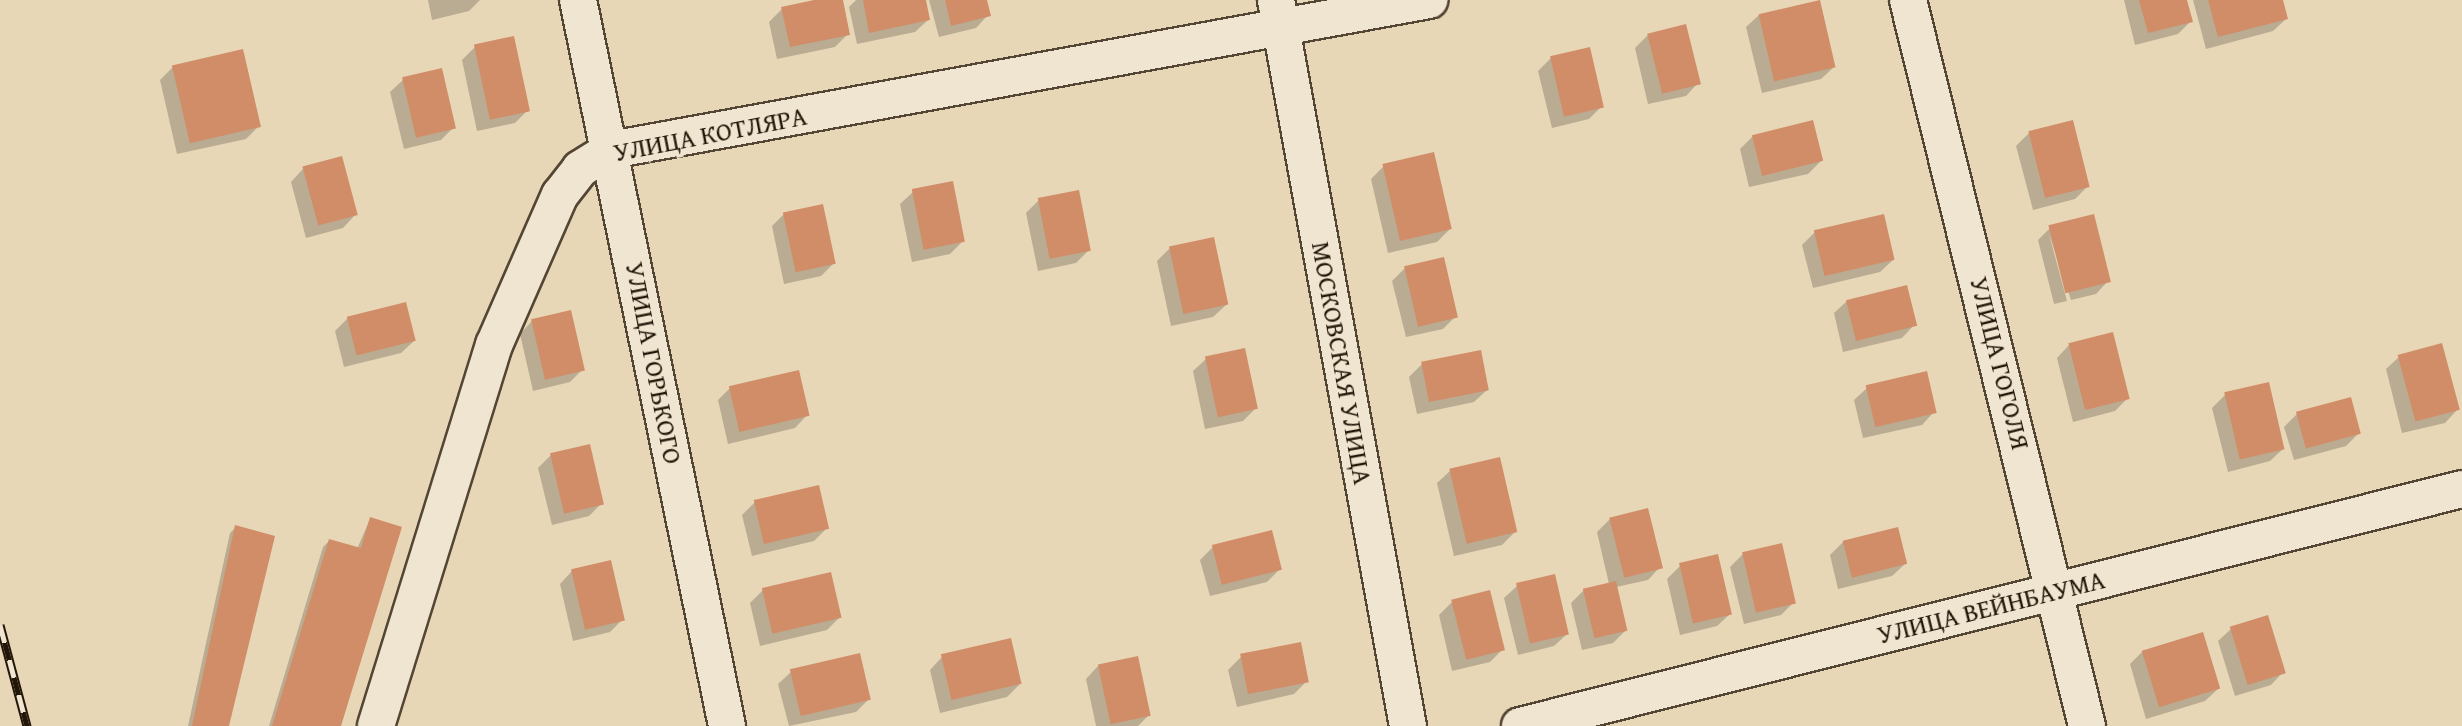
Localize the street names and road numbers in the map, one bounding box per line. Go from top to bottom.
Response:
street label: УЛИЦА КОТЛЯРА [611,100,809,168]
street label: МОСКОВСКАЯ УЛИЦА [1305,239,1379,487]
street label: УЛИЦА ГОРЬКОГО [619,259,689,467]
street label: УЛИЦА ГОГОЛЯ [1963,274,2037,452]
street label: УЛИЦА ВЕЙНБАУМА [1874,564,2108,650]

